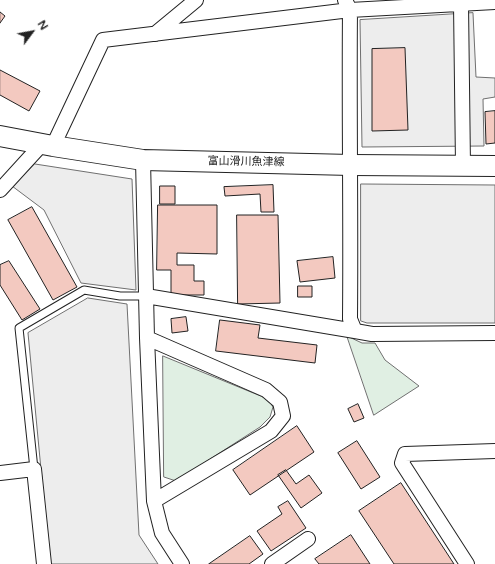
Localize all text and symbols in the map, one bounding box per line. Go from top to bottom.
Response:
north arrow [12,12,52,52]
text: N [35,18,50,33]
street label: 富山滑川魚津線 [207,155,285,169]

